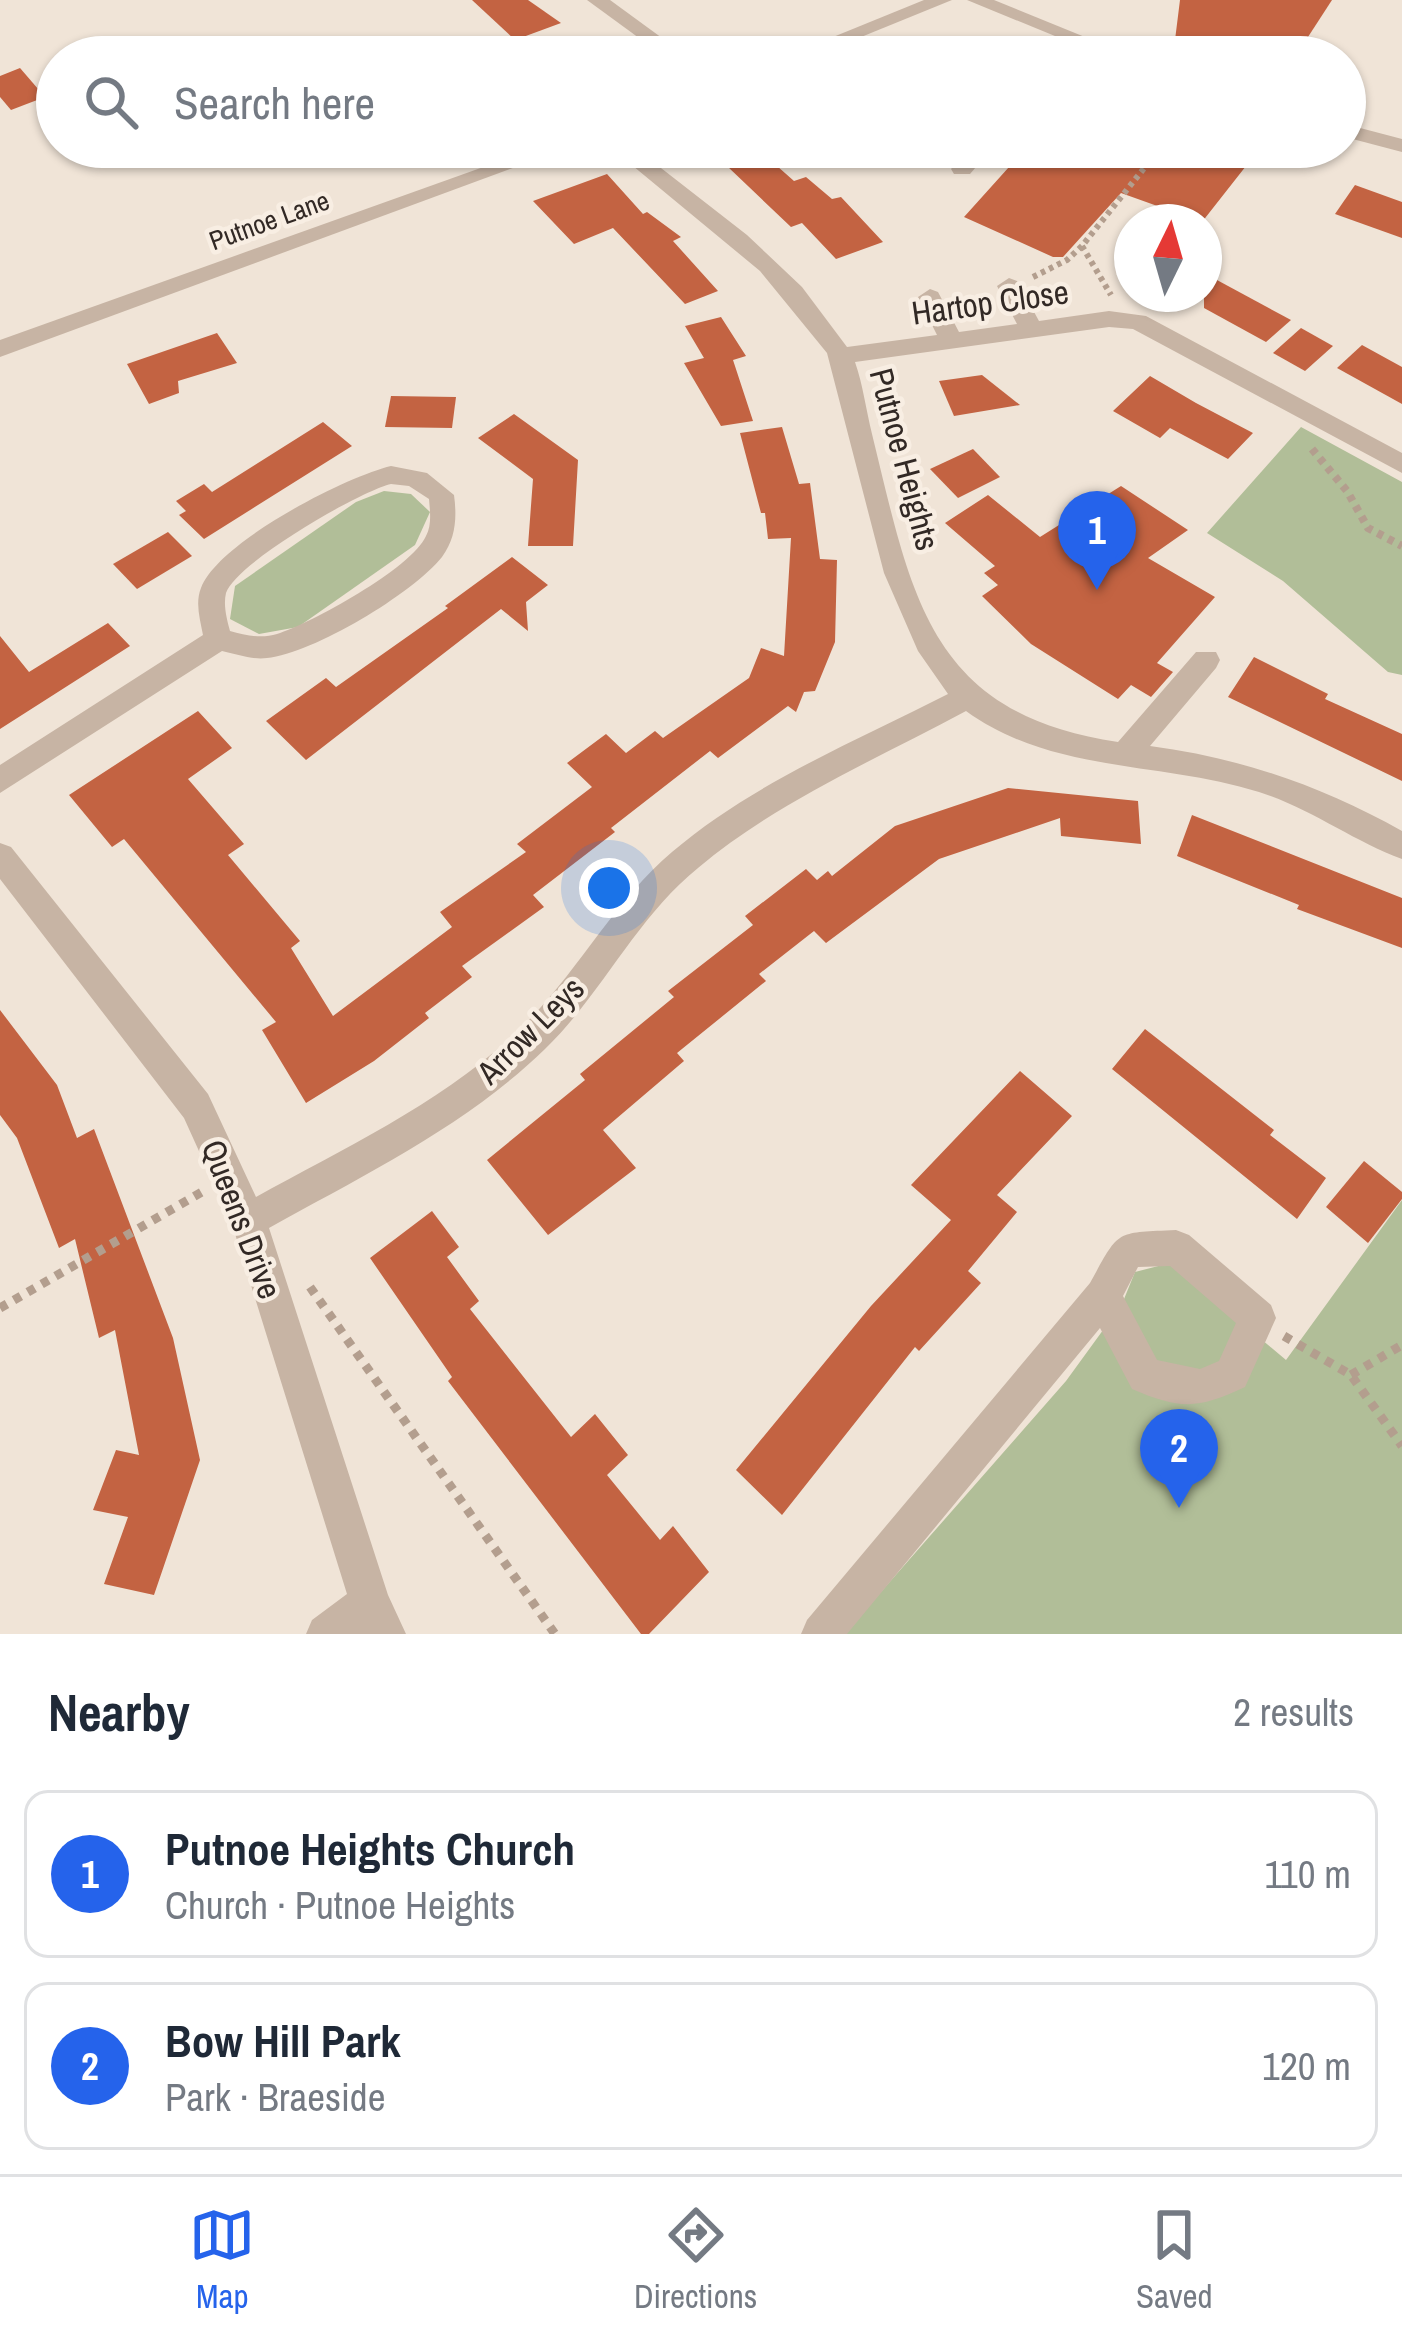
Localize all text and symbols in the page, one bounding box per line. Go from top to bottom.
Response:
search box [36,36,1366,168]
icon: search [78,69,144,135]
text: Search here [174,72,375,133]
street label: Putnoe Lane [204,182,334,258]
north arrow [1114,204,1222,312]
street label: Hartop Close [909,269,1071,335]
street label: Putnoe Heights [860,363,950,555]
pin: 1 [1058,491,1136,590]
your location [579,858,639,918]
street label: Arrow Leys [466,967,593,1094]
street label: Queens Drive [192,1133,292,1305]
pin: 2 [1140,1409,1218,1508]
text: Nearby [48,1678,190,1747]
text: 2 results [1233,1686,1354,1738]
text: Putnoe Heights Church [165,1818,575,1879]
text: 1 [81,1848,99,1900]
text: 110 m [1264,1848,1351,1900]
text: Church · Putnoe Heights [165,1879,515,1931]
text: Bow Hill Park [165,2010,401,2071]
text: 2 [81,2040,99,2092]
text: 120 m [1262,2040,1351,2092]
text: Park · Braeside [165,2071,385,2123]
tab: Map [189,2202,255,2318]
tab: Directions [634,2202,757,2318]
tab: Saved [1136,2202,1213,2318]

